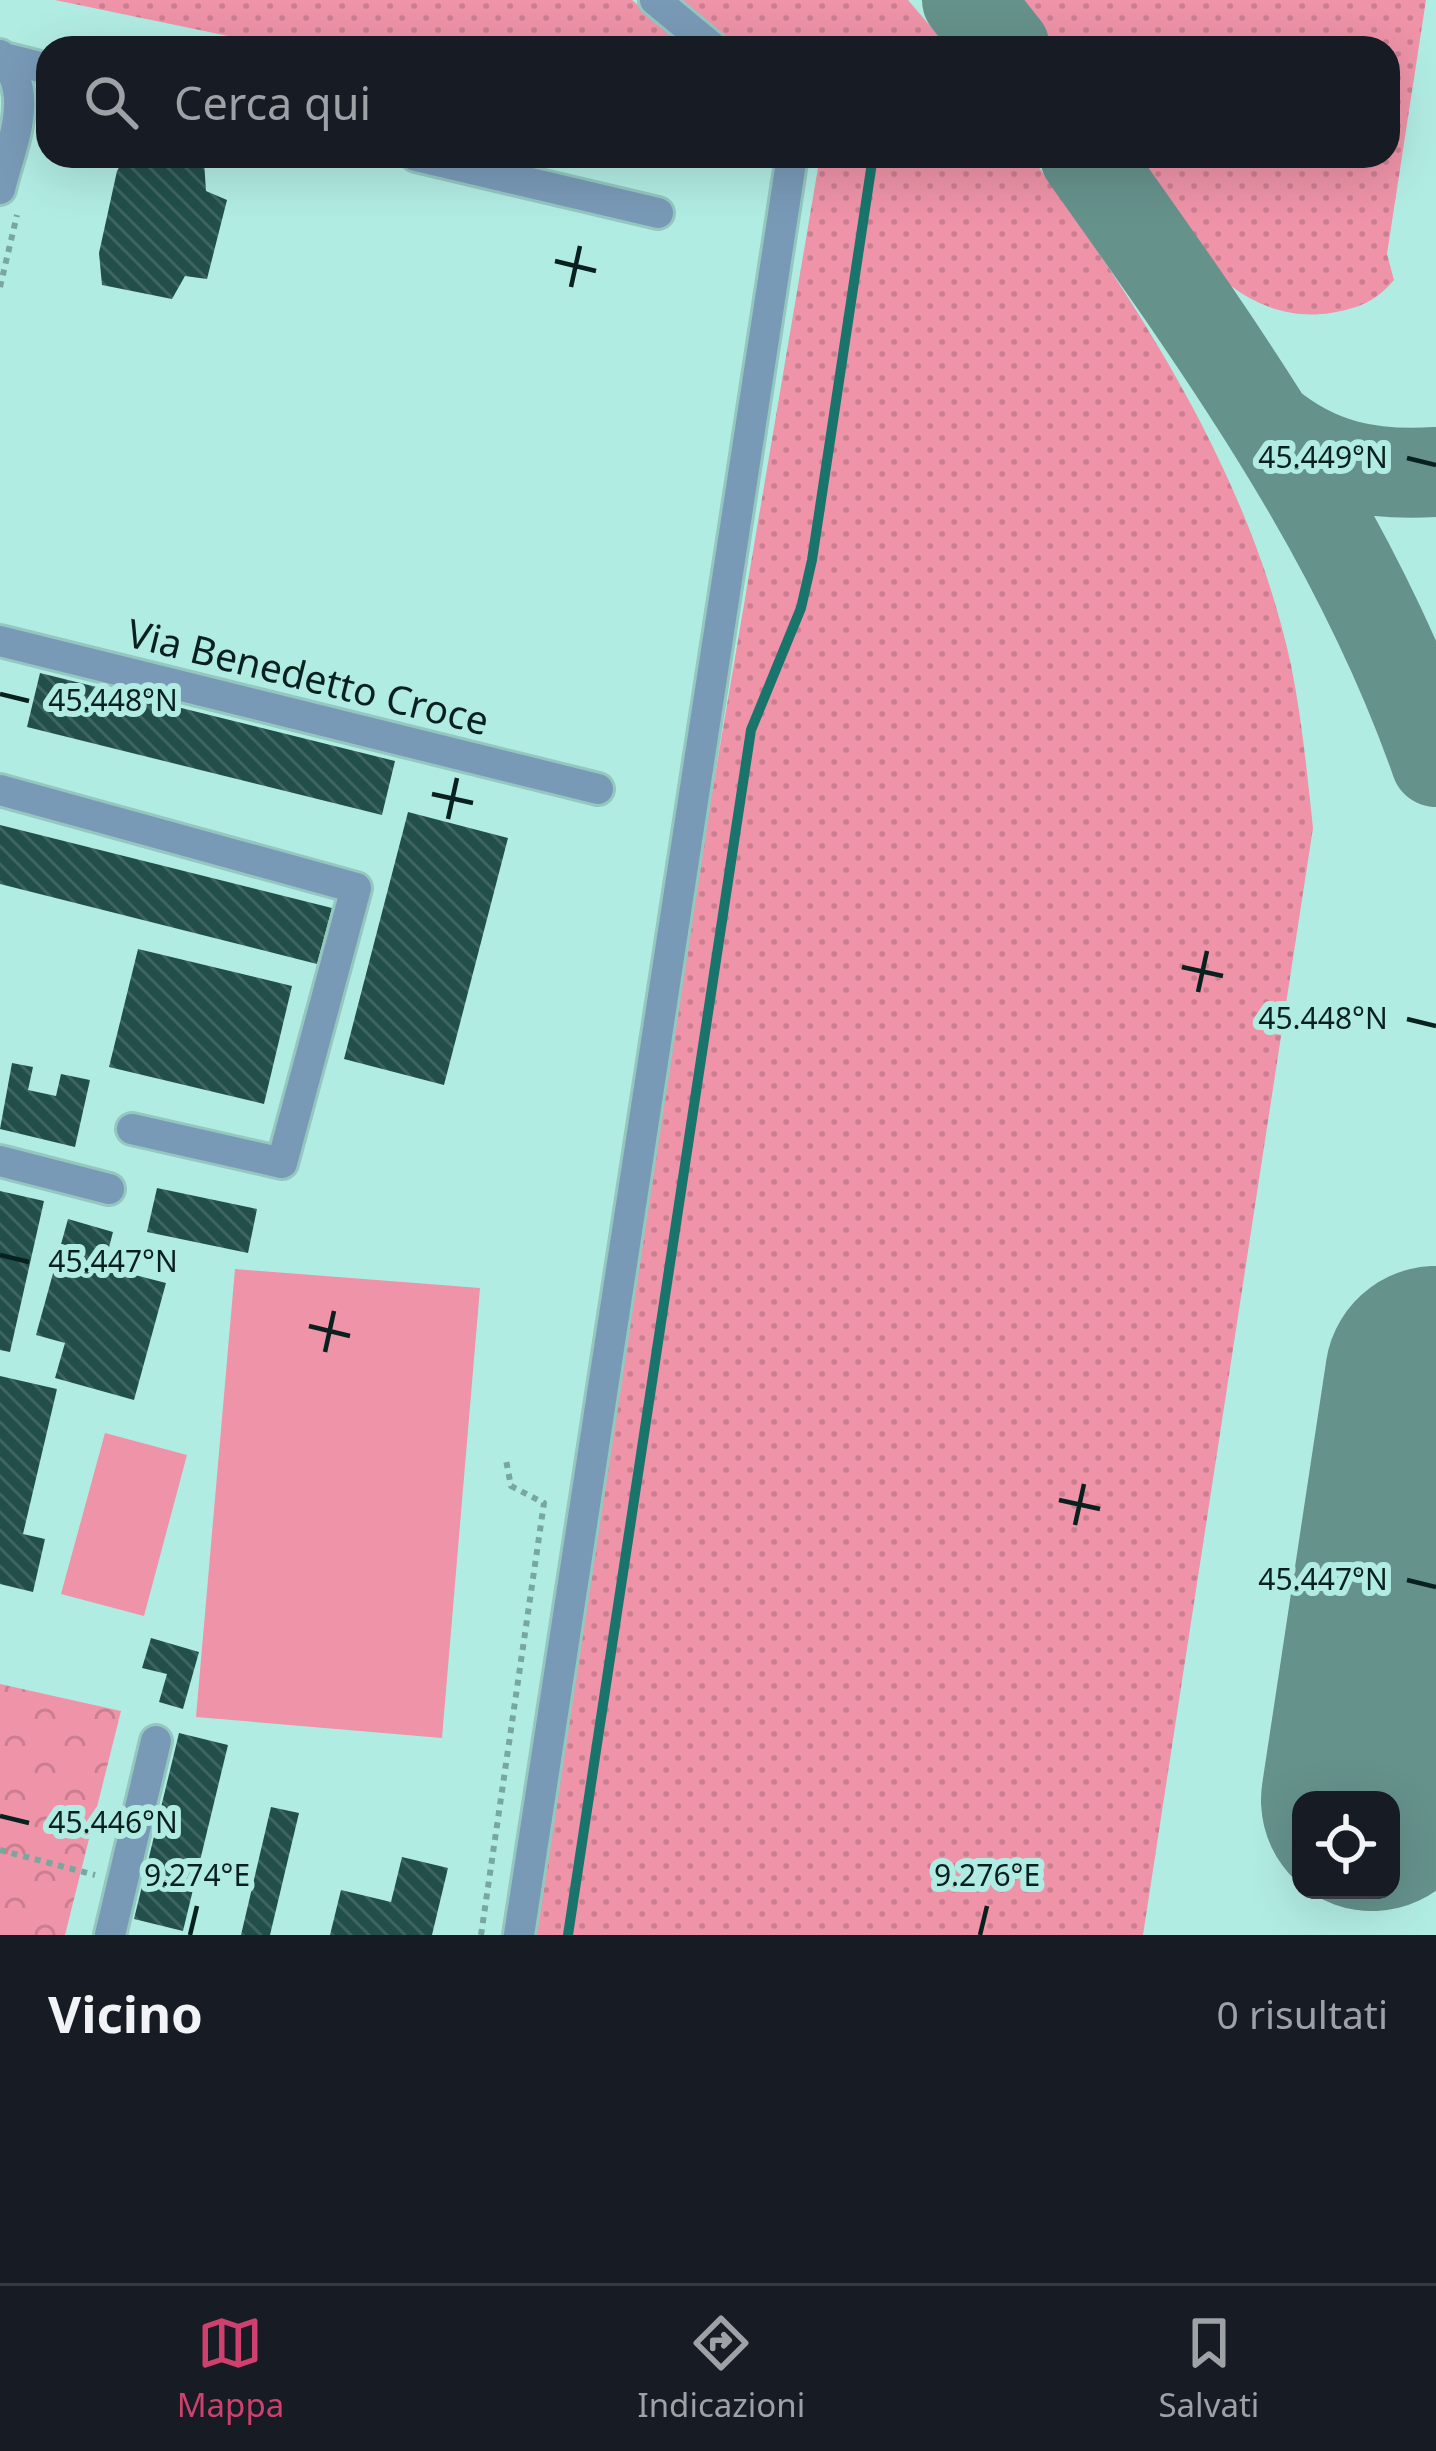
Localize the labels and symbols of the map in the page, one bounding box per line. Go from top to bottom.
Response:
text: 45.449°N [1258,436,1388,477]
street label: Via Benedetto Croce [122,605,495,746]
text: 45.448°N [48,679,178,720]
text: 45.448°N [1258,997,1388,1038]
text: 45.447°N [48,1240,178,1281]
text: 45.447°N [1258,1558,1388,1599]
text: 45.446°N [48,1801,178,1842]
text: 9.274°E [144,1854,250,1895]
text: 9.276°E [934,1854,1040,1895]

